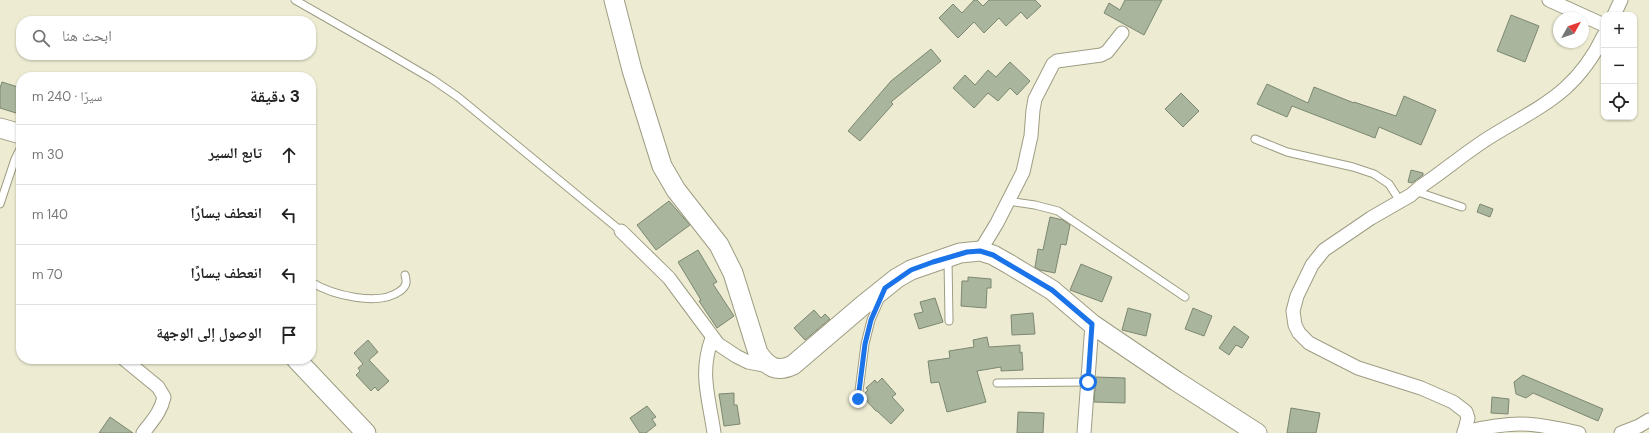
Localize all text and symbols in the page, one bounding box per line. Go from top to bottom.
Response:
north arrow [1553,12,1589,48]
map controls [1601,12,1637,120]
button: + [1601,12,1637,48]
search box [16,16,316,60]
text: ابحث هنا [62,26,112,46]
icon: search [30,27,52,49]
button: − [1601,48,1637,84]
button: locate [1601,84,1637,120]
text: 3 دقيقة [250,85,300,107]
text: سيرًا · 240 m [32,88,102,105]
text: تابع السير [208,143,262,163]
icon: ahead [278,144,300,166]
text: 30 m [32,146,64,163]
text: انعطف يسارًا [190,203,262,223]
icon: left [278,204,300,226]
text: 140 m [32,206,68,223]
text: انعطف يسارًا [190,263,262,283]
icon: left [278,264,300,286]
text: 70 m [32,266,63,283]
text: الوصول إلى الوجهة [156,323,262,343]
icon: arrive [278,324,300,346]
route start [1079,373,1097,391]
route end [849,390,867,408]

